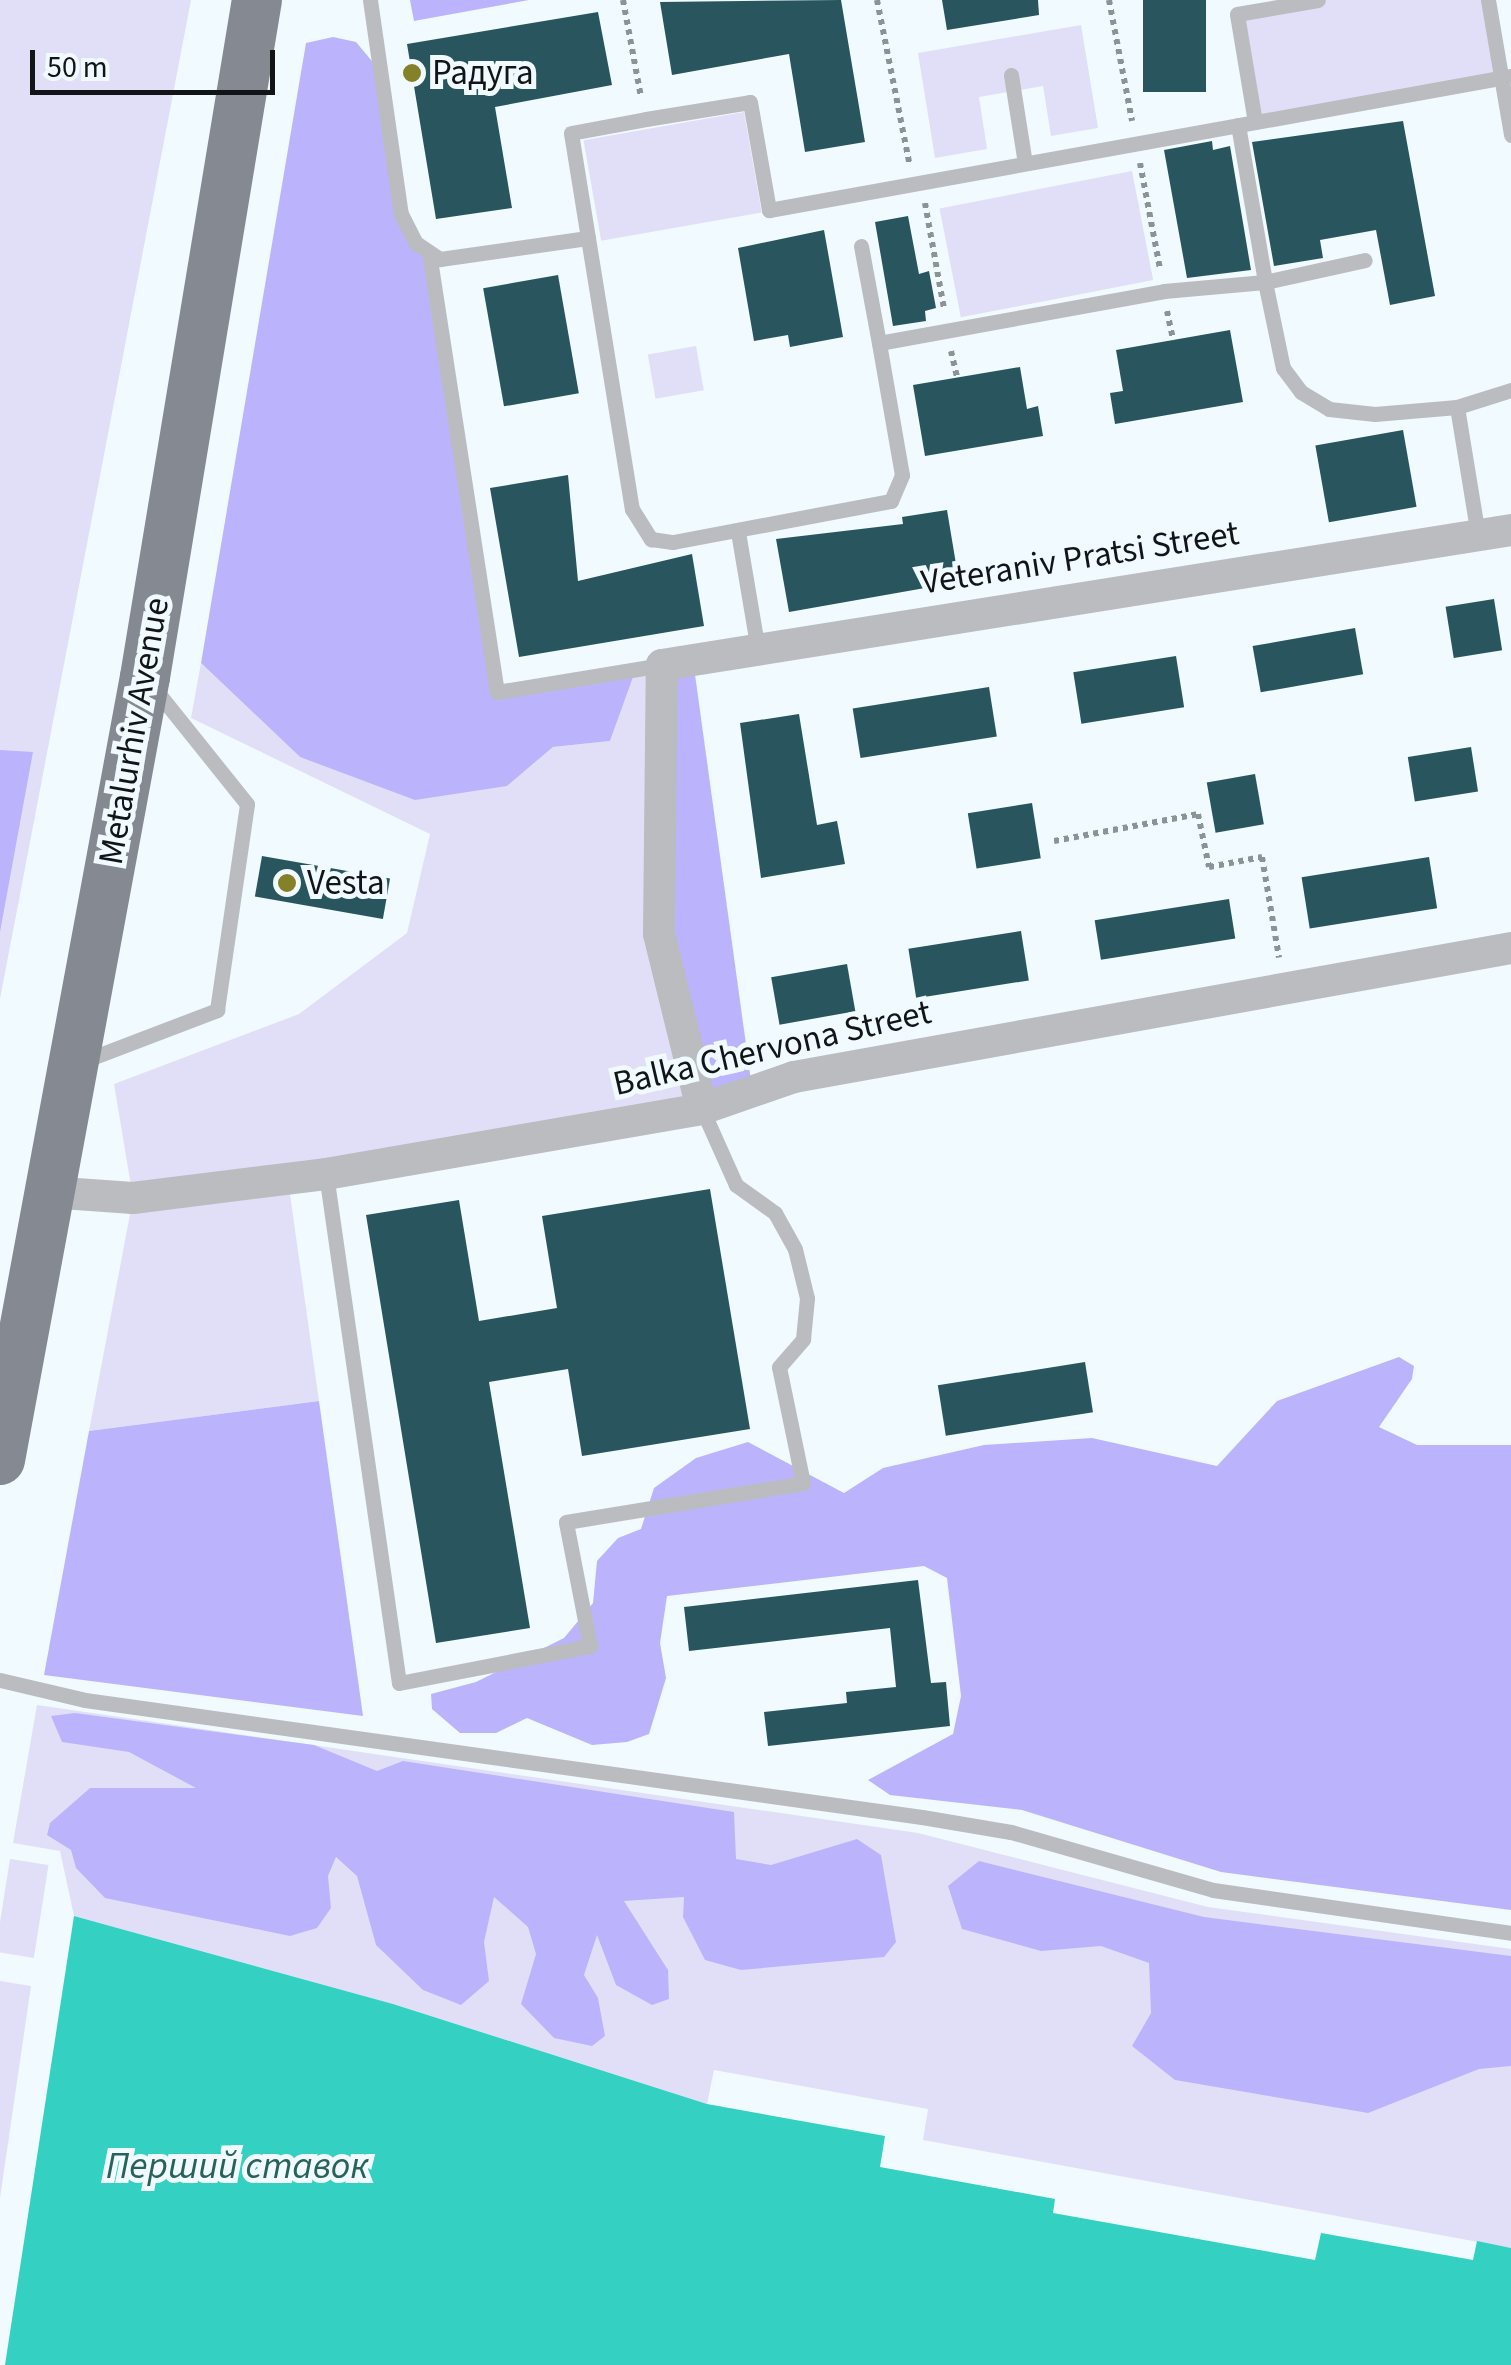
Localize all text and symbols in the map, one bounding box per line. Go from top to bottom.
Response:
scale bar [35,30,280,92]
text: 50 m [47,46,108,89]
place label: Радуга [432,52,534,94]
marker: Радуга [401,62,423,84]
street label: Veteraniv Pratsi Street [918,512,1242,604]
street label: Metalurhiv Avenue [90,594,178,868]
place label: Vesta [307,862,385,904]
marker: Vesta [276,872,298,894]
street label: Balka Chervona Street [609,991,935,1105]
water label: Перший ставок [106,2144,368,2190]

